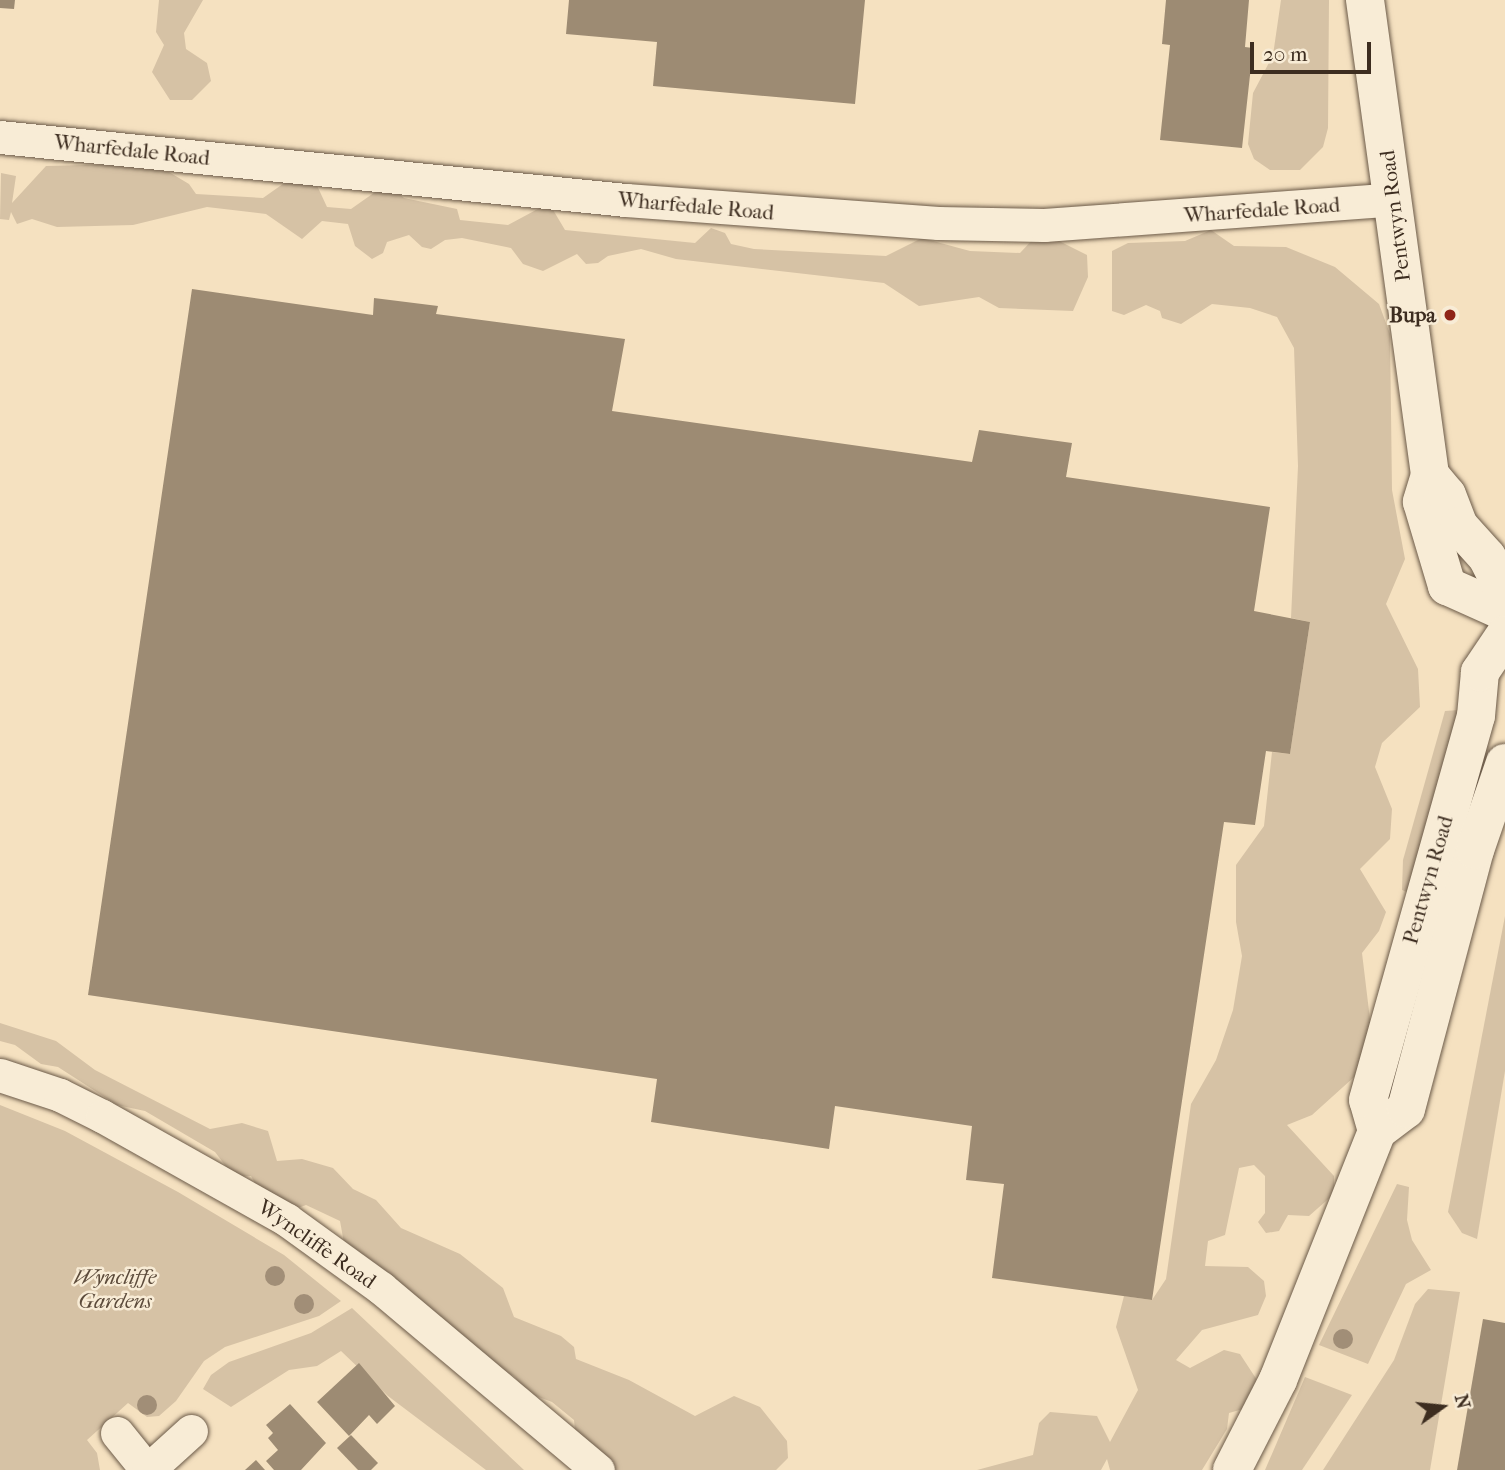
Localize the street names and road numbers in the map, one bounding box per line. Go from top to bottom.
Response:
street label: Wharfedale Road [53,129,211,171]
street label: Pentwyn Road [1374,149,1416,283]
street label: Wharfedale Road [617,187,775,225]
street label: Wharfedale Road [1183,192,1341,228]
street label: Pentwyn Road [1398,813,1458,947]
street label: Wyncliffe Road [253,1194,381,1294]

